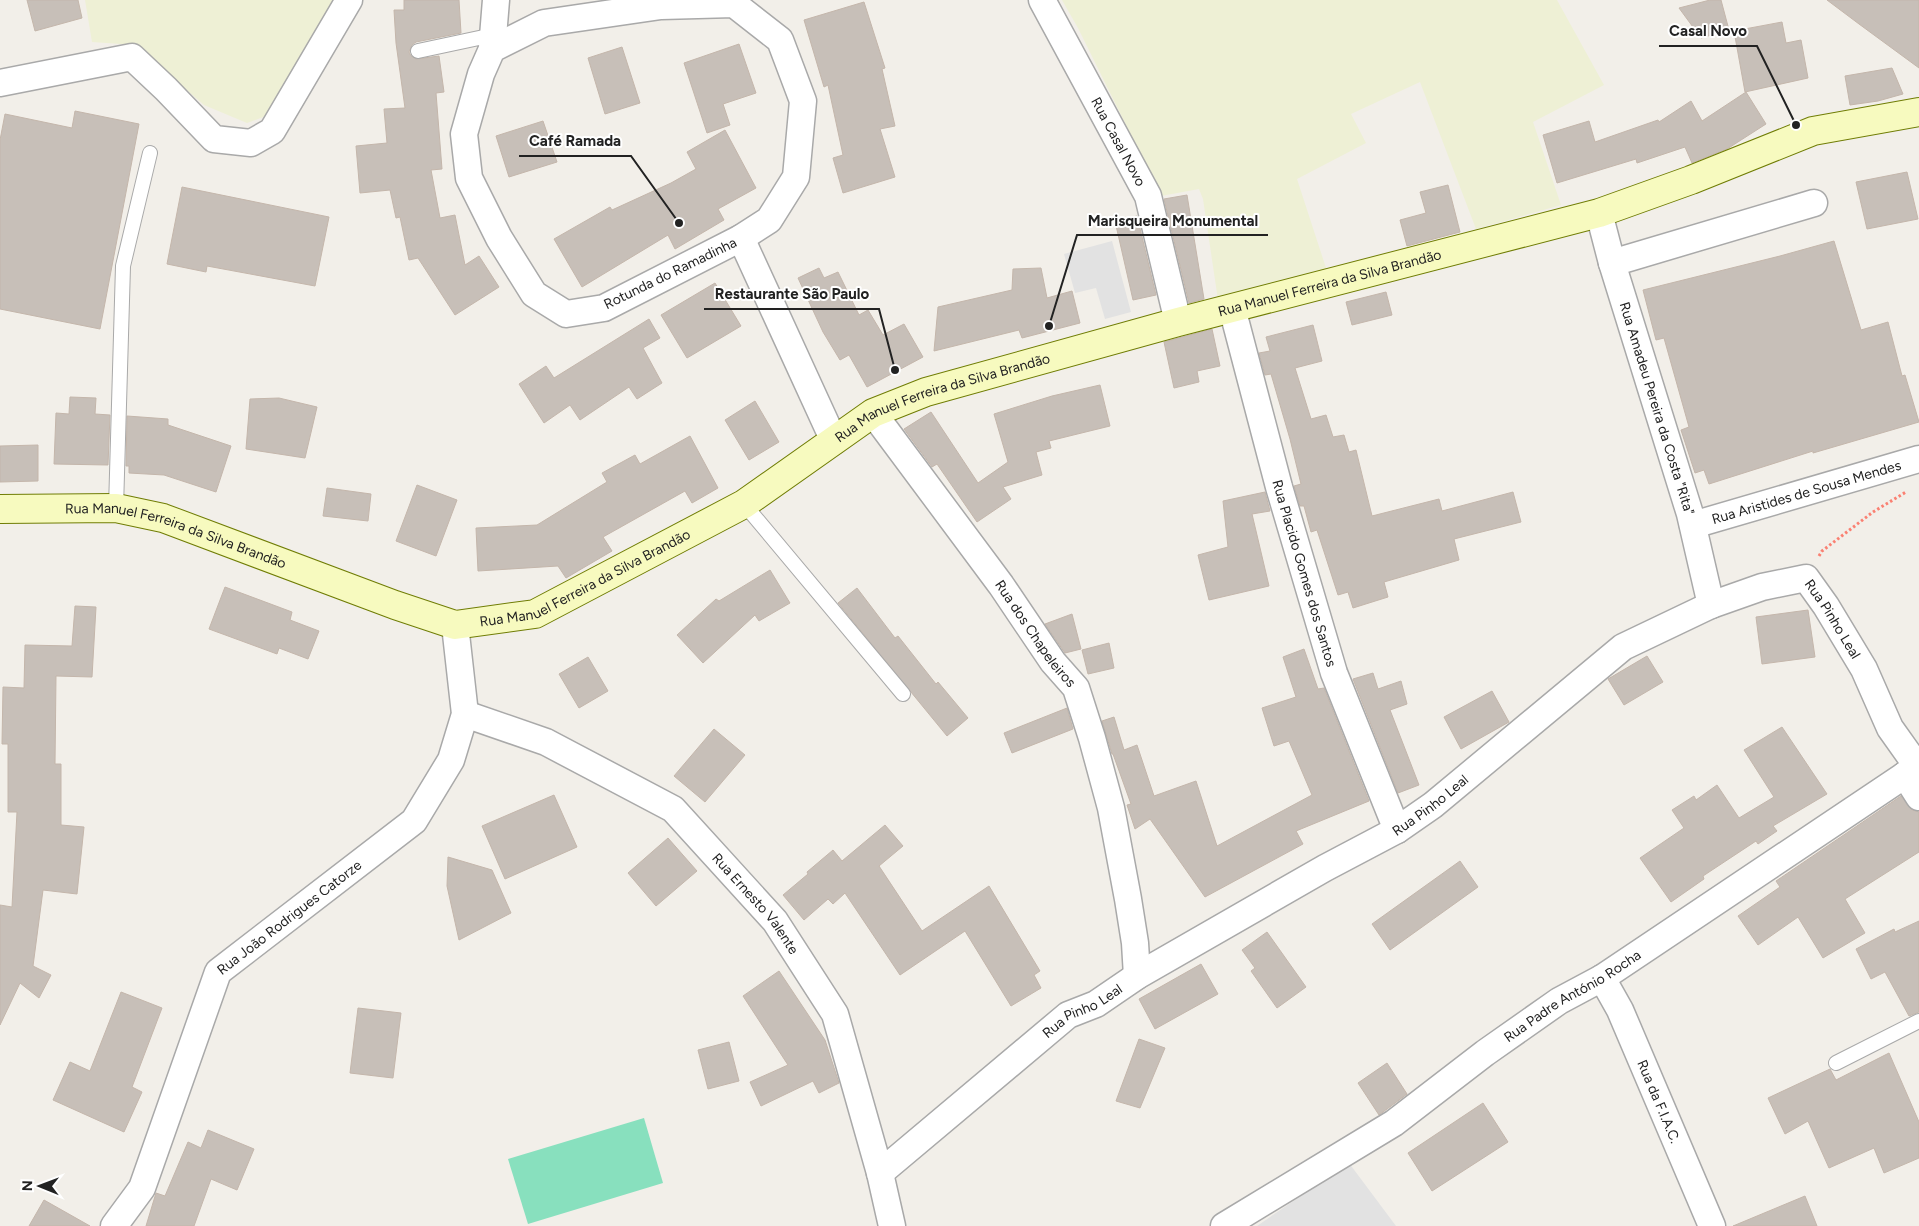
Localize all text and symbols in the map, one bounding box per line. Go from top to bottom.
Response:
callout: Casal Novo [1659,16,1757,46]
text: Casal Novo [1669,22,1747,40]
street label: Rua Casal Novo [1087,94,1149,189]
callout: Café Ramada [519,126,631,156]
text: Café Ramada [529,132,621,150]
callout: Marisqueira Monumental [1077,205,1268,235]
text: Marisqueira Monumental [1088,212,1258,230]
street label: Rotunda do Ramadinha [601,234,739,313]
street label: Rua Manuel Ferreira da Silva Brandão [1216,246,1443,320]
callout: Restaurante São Paulo [704,279,879,309]
text: Restaurante São Paulo [715,285,870,303]
street label: Rua Amadeu Pereira da Costa "Rita" [1616,300,1698,517]
street label: Rua Manuel Ferreira da Silva Brandão [832,350,1052,446]
street label: Rua Aristides de Sousa Mendes [1710,457,1903,528]
street label: Rua Placido Gomes dos Santos [1268,478,1340,669]
street label: Rua Manuel Ferreira da Silva Brandão [65,500,289,572]
street label: Rua Manuel Ferreira da Silva Brandão [479,526,693,631]
street label: Rua Pinho Leal [1801,576,1864,662]
street label: Rua dos Chapeleiros [991,577,1079,691]
street label: Rua Pinho Leal [1389,771,1472,840]
street label: Rua Ernesto Valente [708,850,802,958]
street label: Rua João Rodrigues Catorze [214,856,365,979]
street label: Rua Padre António Rocha [1501,946,1644,1046]
street label: Rua Pinho Leal [1039,981,1126,1042]
street label: Rua da F.I.A.C. [1633,1057,1684,1146]
north arrow [15,1161,65,1211]
text: N [19,1180,36,1191]

